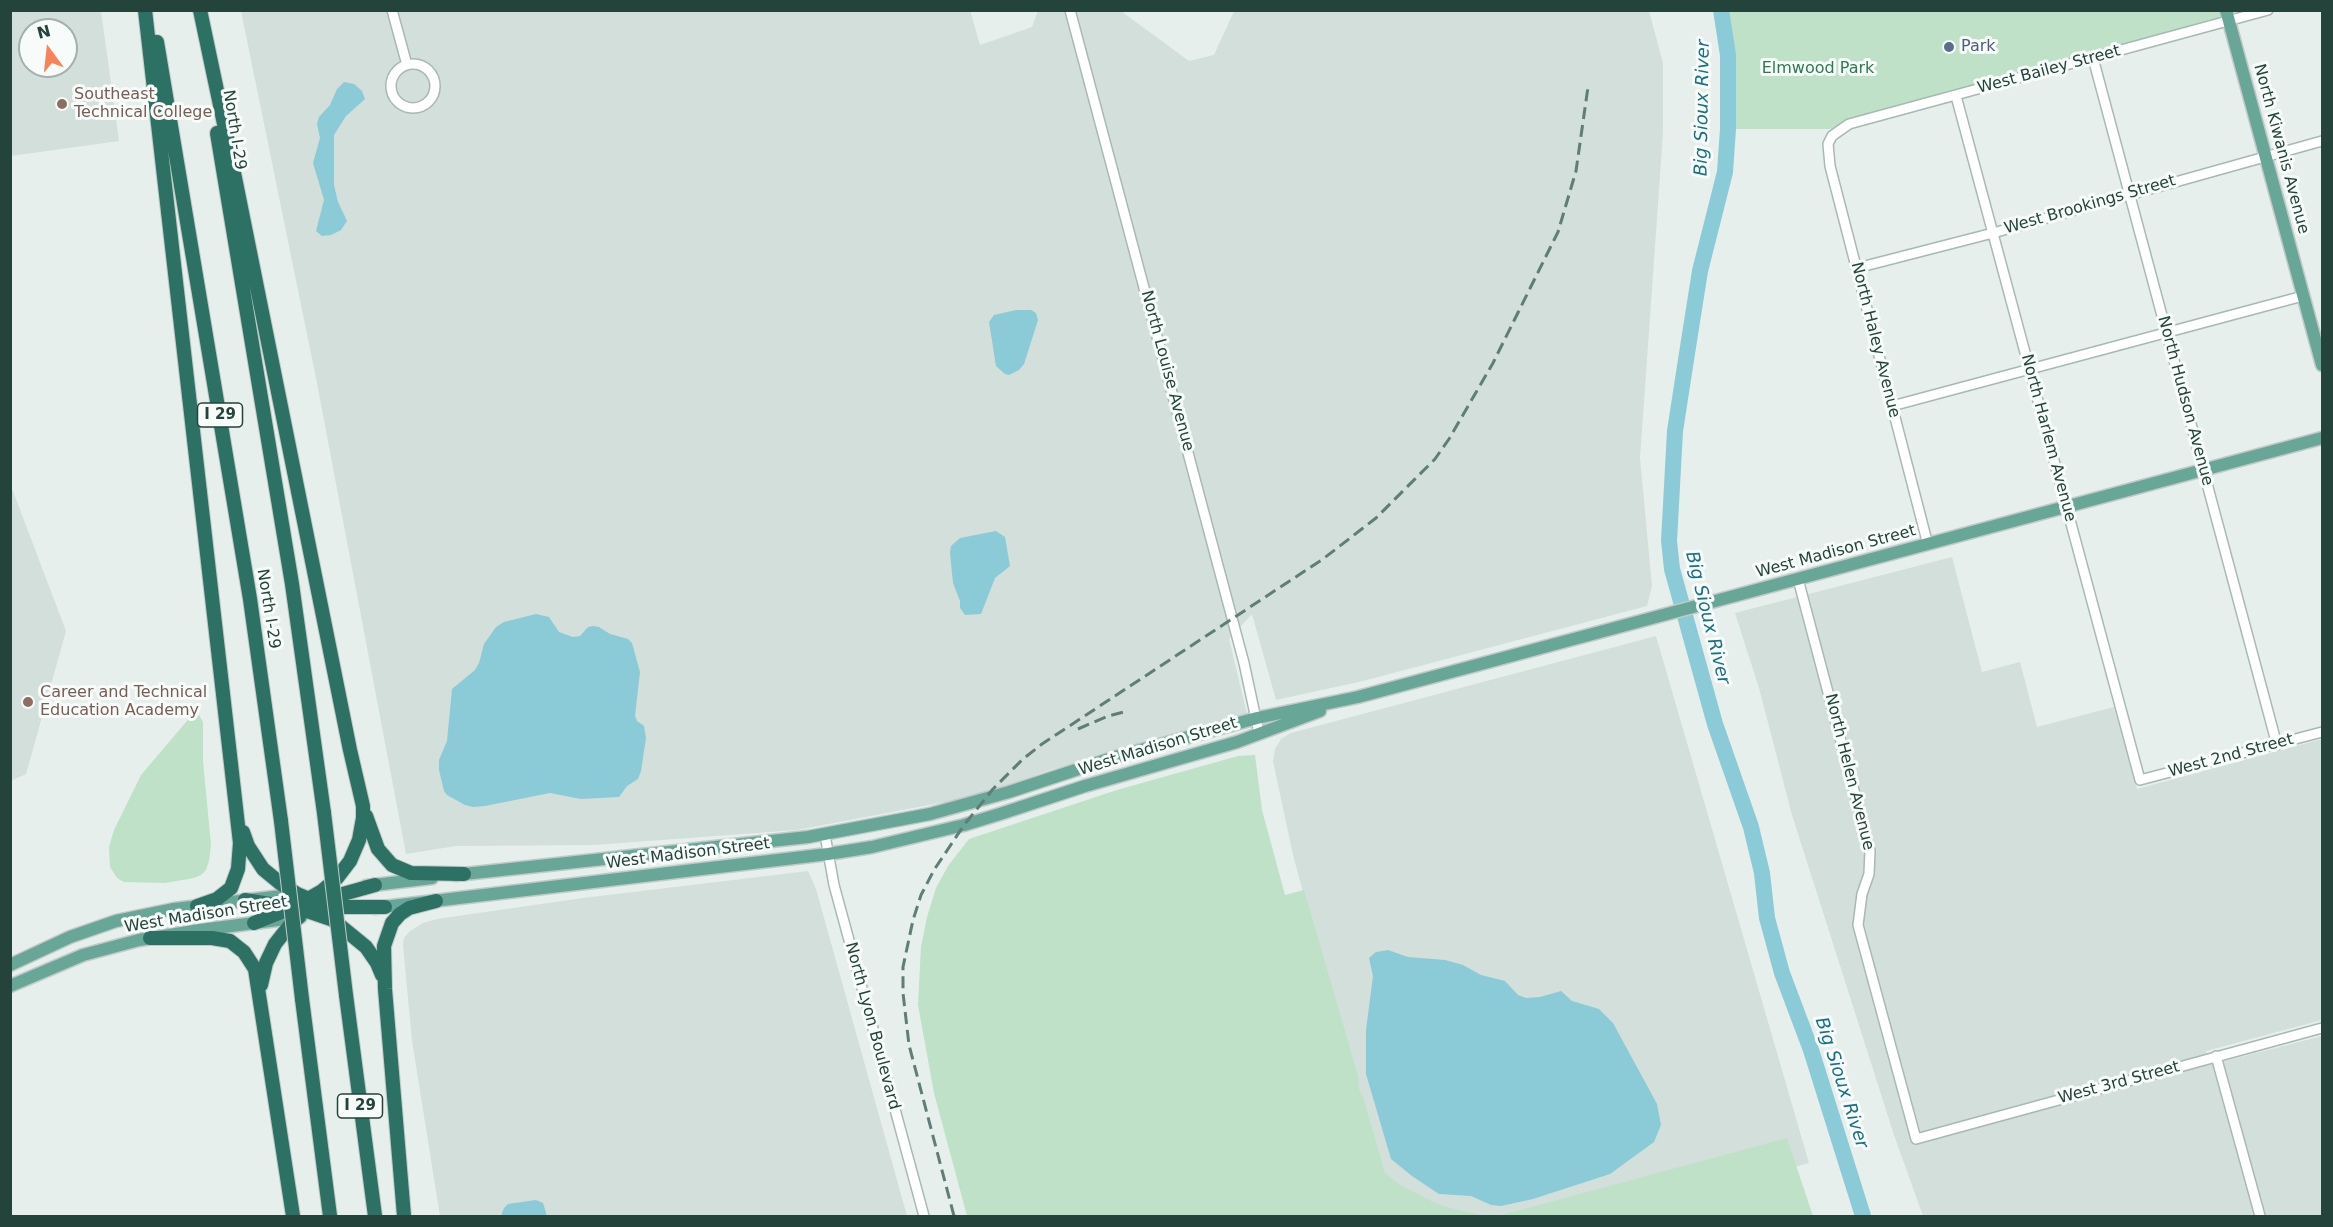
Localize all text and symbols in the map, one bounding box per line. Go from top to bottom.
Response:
north arrow [18,18,78,78]
text: N [35,21,53,43]
place label: Park [1961,37,1996,57]
water label: Big Sioux River [1691,40,1715,176]
marker: Park [1942,40,1956,54]
street label: West Bailey Street [1975,42,2123,98]
park label: Elmwood Park [1762,59,1874,79]
street label: North Kiwanis Avenue [2249,62,2313,236]
place label: Southeast Technical College [74,85,212,123]
street label: North I-29 [218,89,250,171]
marker: Southeast Technical College [55,97,69,111]
street label: West Brookings Street [2002,171,2178,239]
street label: North Haley Avenue [1846,260,1904,420]
street label: North Louise Avenue [1136,289,1198,453]
street label: North Hudson Avenue [2153,314,2217,488]
street label: North Harlem Avenue [2016,352,2080,524]
road number: I 29 [198,403,242,427]
street label: West Madison Street [1754,521,1918,583]
water label: Big Sioux River [1680,549,1734,687]
street label: North I-29 [252,568,284,650]
place label: Career and Technical Education Academy [40,683,207,721]
street label: North Helen Avenue [1820,692,1878,852]
marker: Career and Technical Education Academy [21,695,35,709]
street label: West Madison Street [1076,714,1240,780]
street label: West 2nd Street [2166,730,2296,782]
street label: West Madison Street [605,834,771,874]
street label: West Madison Street [123,893,289,937]
street label: North Lyon Boulevard [840,940,904,1112]
water label: Big Sioux River [1810,1015,1872,1151]
street label: West 3rd Street [2056,1058,2182,1108]
road number: I 29 [338,1094,382,1118]

